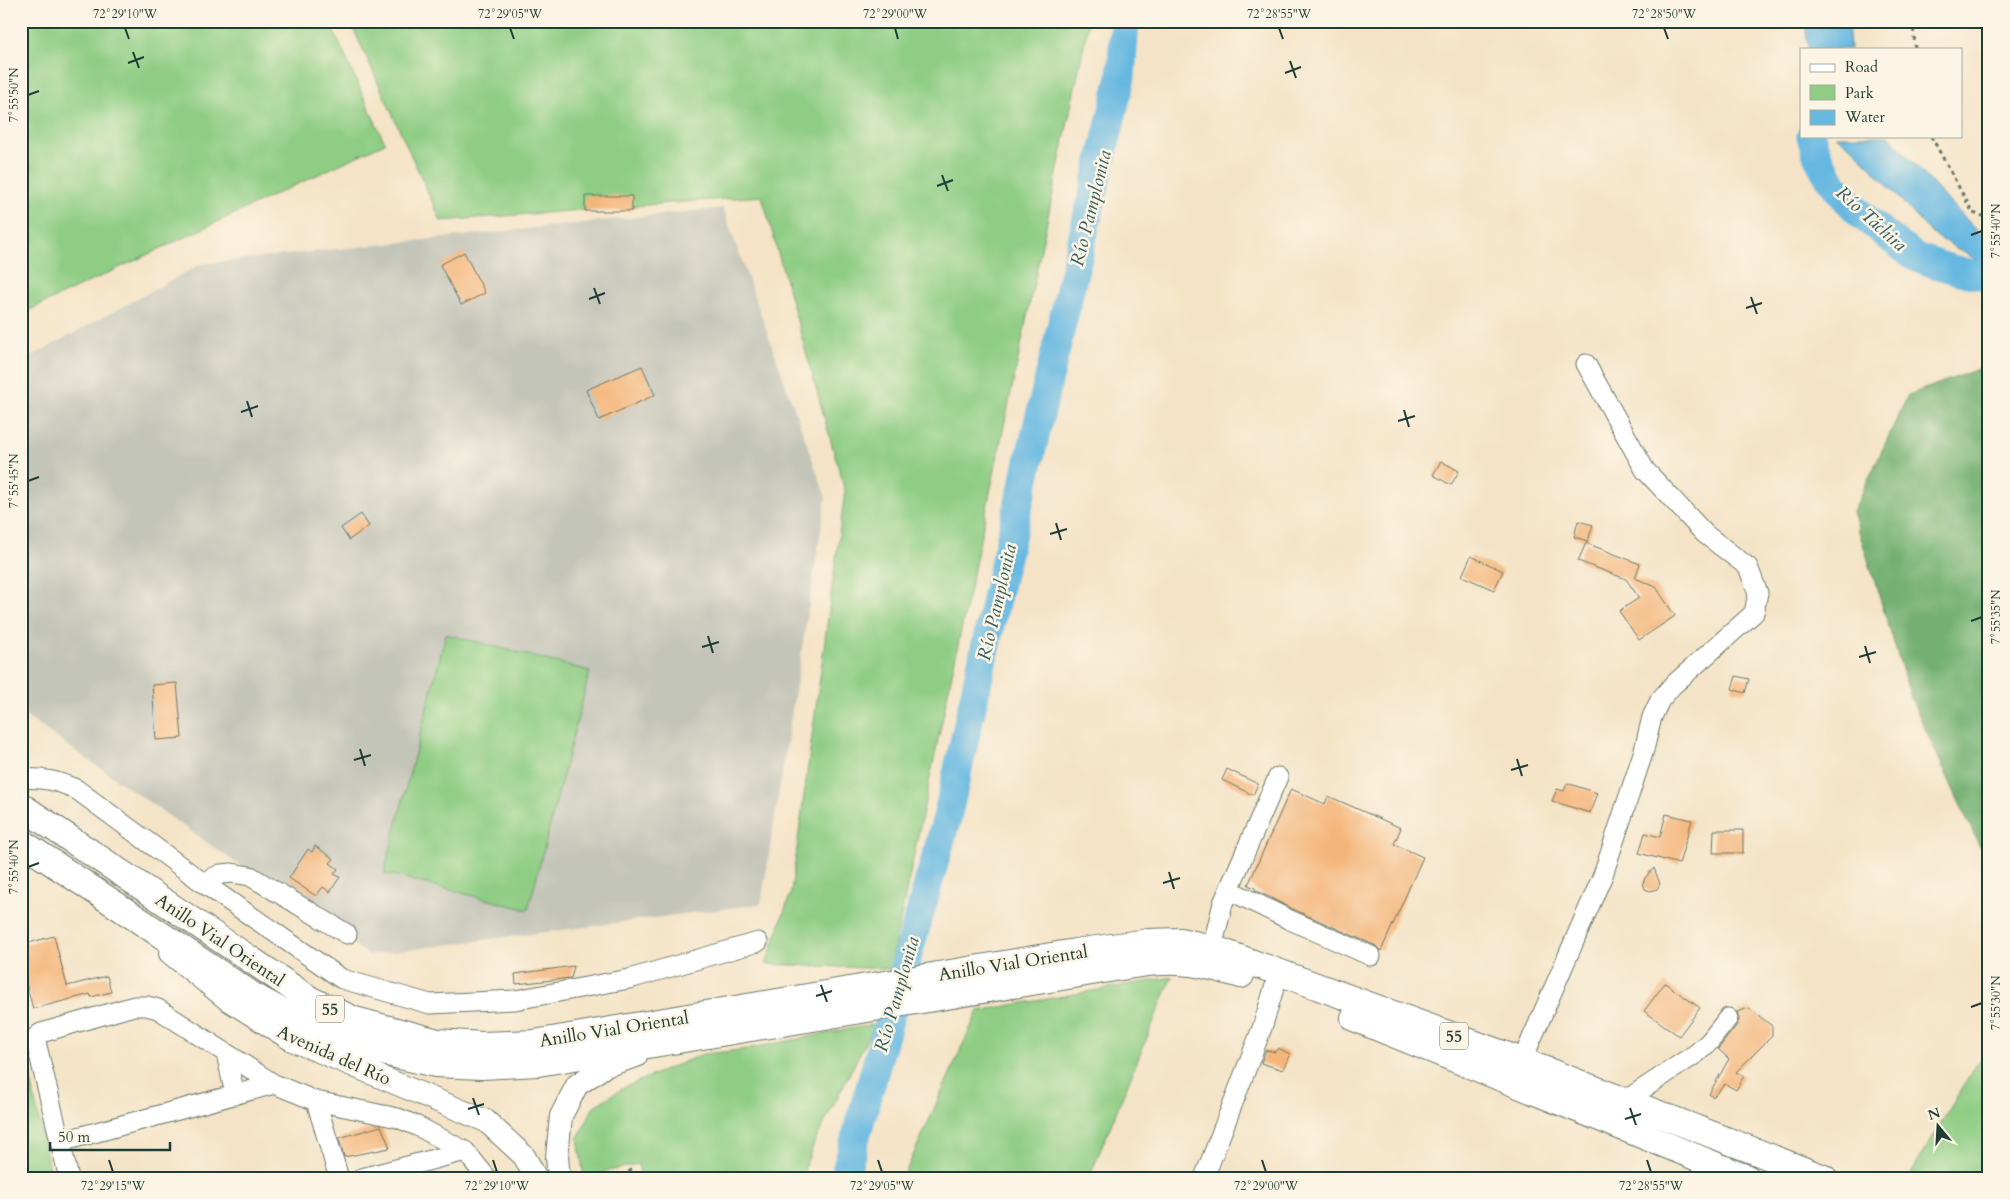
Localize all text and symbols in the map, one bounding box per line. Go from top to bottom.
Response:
text: 72°29'10"W [93,6,158,22]
text: 72°29'05"W [478,6,543,22]
text: 72°29'00"W [863,6,928,22]
text: 72°28'55"W [1247,6,1312,22]
text: 72°28'50"W [1632,6,1697,22]
legend [1800,48,1962,138]
text: Road [1845,57,1878,77]
text: 7°55'50"N [6,67,22,122]
text: Park [1845,83,1874,103]
text: Water [1844,107,1886,127]
water label: Río Pamplonita [1064,147,1118,269]
water label: Río Táchira [1830,180,1913,258]
text: 7°55'40"N [1988,203,2004,258]
text: 7°55'45"N [6,453,22,508]
water label: Río Pamplonita [971,541,1023,663]
text: 7°55'35"N [1988,589,2004,644]
text: 7°55'40"N [6,839,22,894]
street label: Anillo Vial Oriental [150,888,290,993]
water label: Río Pamplonita [868,933,926,1055]
street label: Anillo Vial Oriental [937,939,1090,988]
text: 7°55'30"N [1988,975,2004,1030]
road number: 55 [316,996,344,1022]
street label: Anillo Vial Oriental [538,1005,691,1054]
street label: Avenida del Río [273,1019,395,1092]
road number: 55 [1440,1022,1468,1050]
north arrow [1912,1102,1962,1152]
text: N [1925,1103,1943,1125]
scale bar [50,1119,170,1151]
text: 50 m [58,1127,90,1147]
text: 72°29'15"W [81,1178,146,1194]
text: 72°29'10"W [465,1178,530,1194]
text: 72°29'05"W [850,1178,915,1194]
text: 72°29'00"W [1234,1178,1299,1194]
text: 72°28'55"W [1619,1178,1684,1194]

